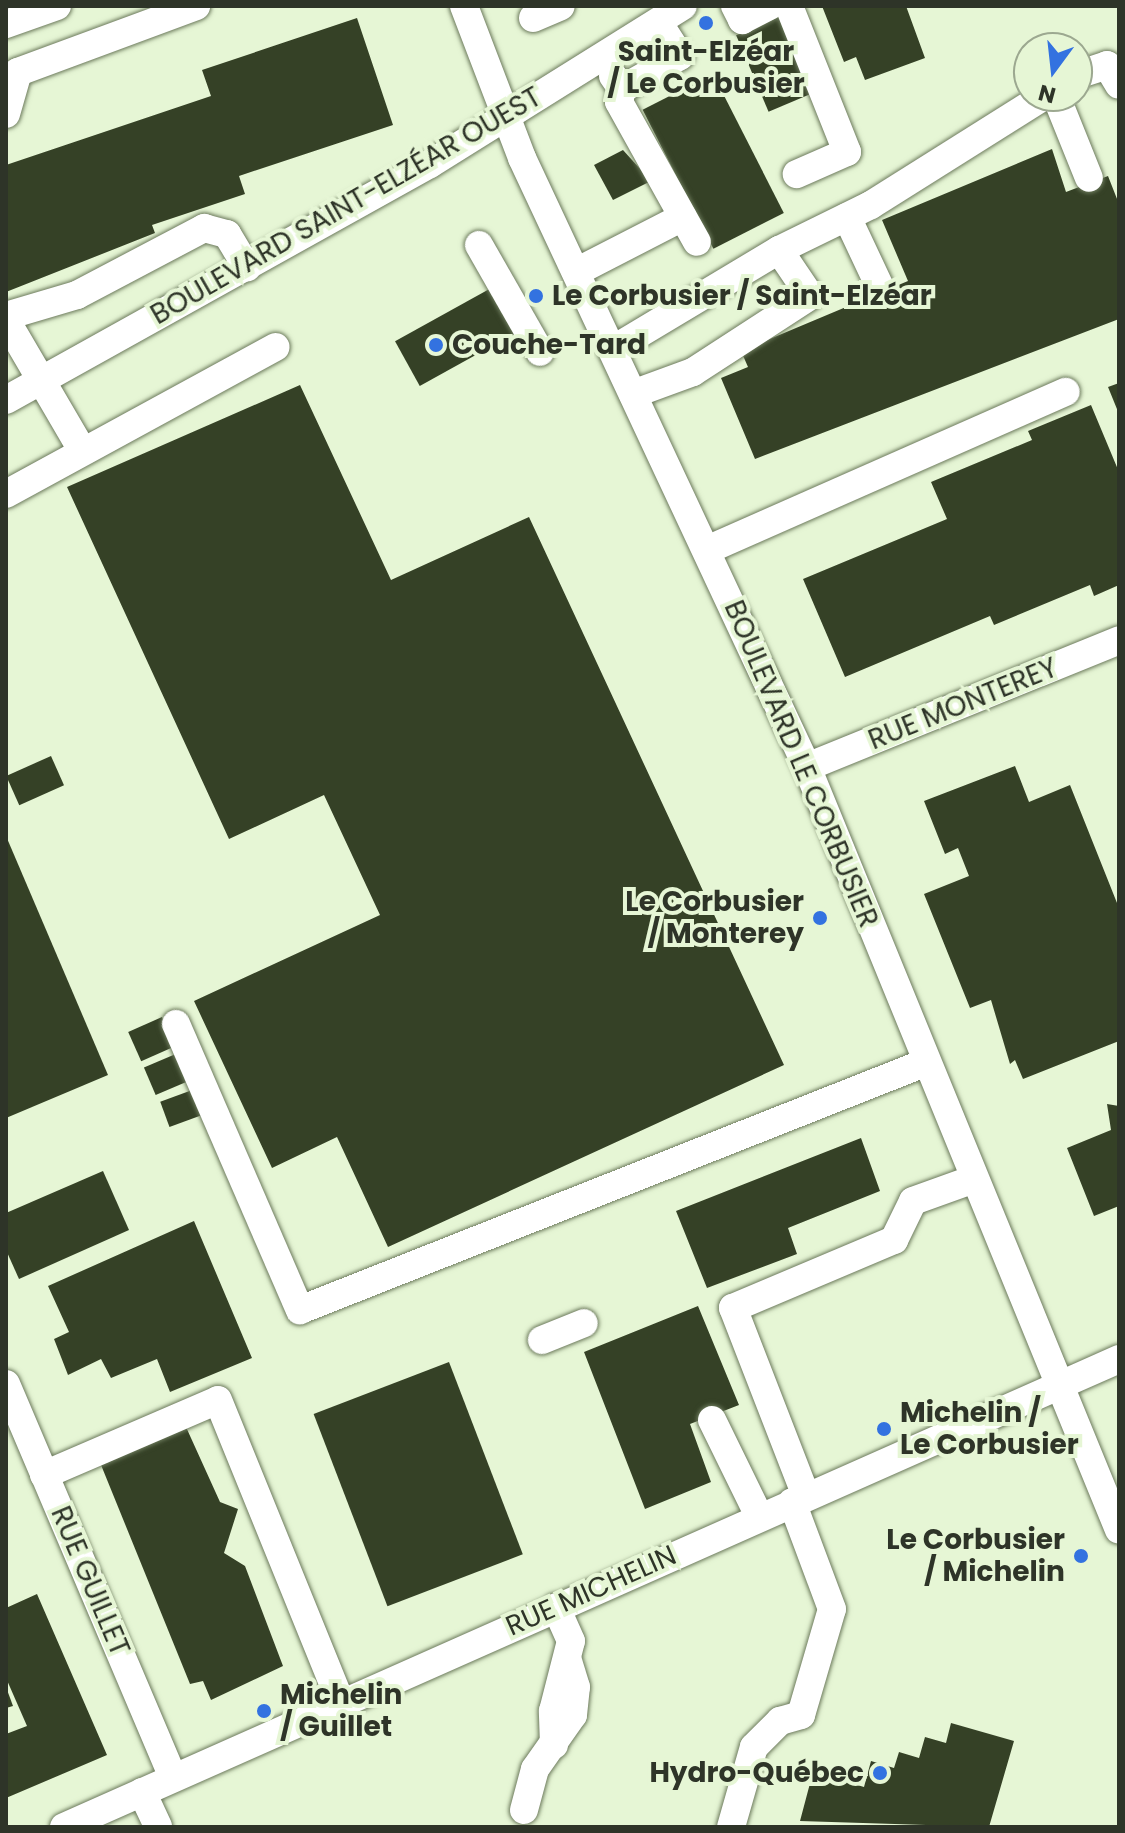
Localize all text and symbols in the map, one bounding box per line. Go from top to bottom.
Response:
marker: Saint-Elzéar / Le Corbusier [697,14,715,32]
north arrow [1013,32,1093,112]
place label: Saint-Elzéar / Le Corbusier [607,35,805,101]
text: N [1035,77,1059,111]
street label: BOULEVARD SAINT-ELZÉAR OUEST [145,80,547,332]
place label: Le Corbusier / Saint-Elzéar [552,279,932,313]
marker: Le Corbusier / Saint-Elzéar [527,287,545,305]
place label: Couche-Tard [452,328,646,362]
marker: Couche-Tard [427,336,445,354]
street label: BOULEVARD LE CORBUSIER [717,595,885,933]
street label: RUE MONTEREY [864,651,1062,757]
place label: Le Corbusier / Monterey [625,885,804,951]
marker: Le Corbusier / Monterey [811,909,829,927]
place label: Michelin / Le Corbusier [900,1396,1079,1462]
marker: Michelin / Le Corbusier [875,1420,893,1438]
street label: RUE GUILLET [43,1501,137,1661]
place label: Le Corbusier / Michelin [886,1523,1065,1589]
street label: RUE MICHELIN [501,1538,681,1644]
marker: Le Corbusier / Michelin [1072,1547,1090,1565]
place label: Michelin / Guillet [280,1678,402,1744]
marker: Michelin / Guillet [255,1702,273,1720]
place label: Hydro-Québec [649,1756,864,1790]
marker: Hydro-Québec [871,1764,889,1782]

